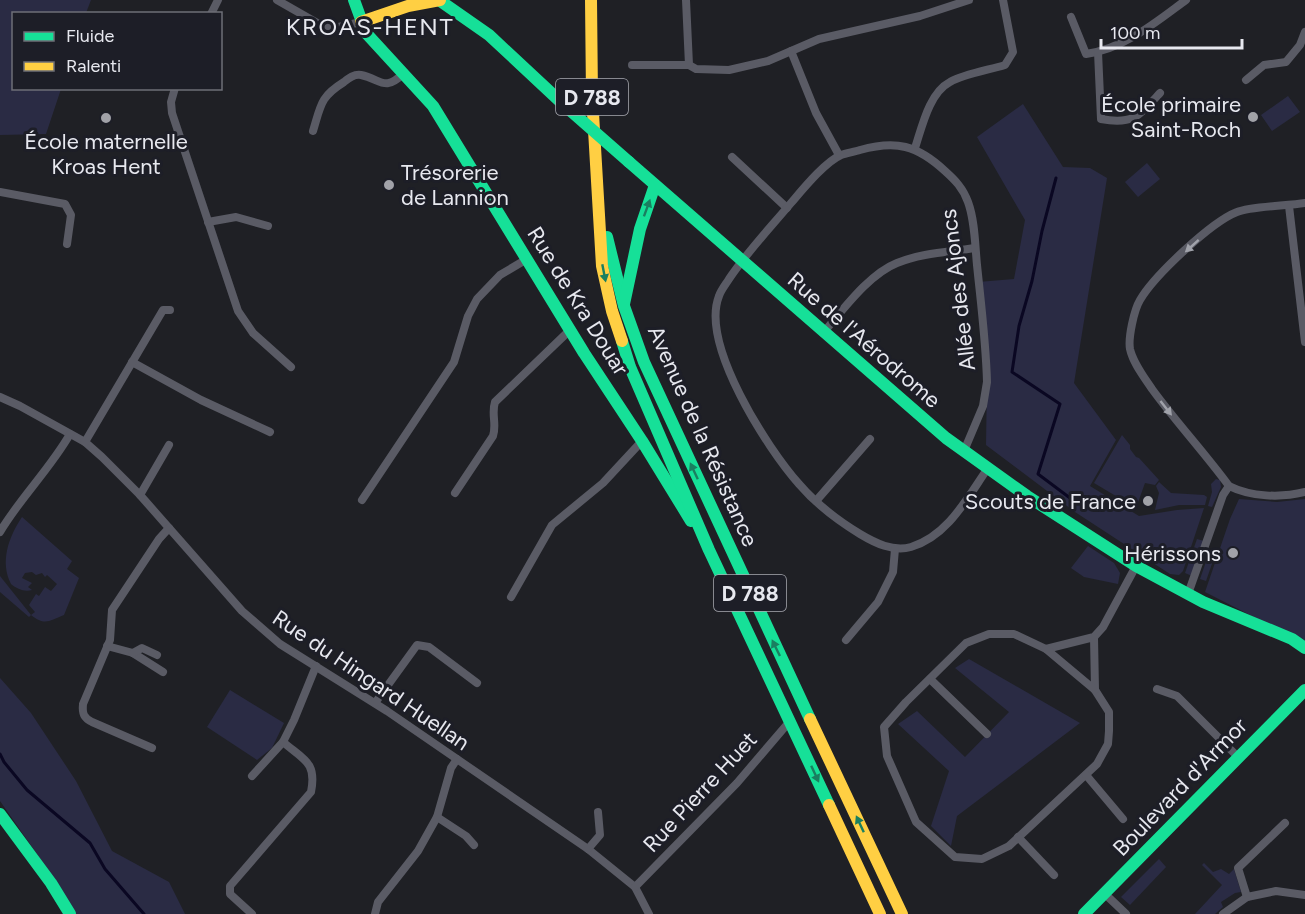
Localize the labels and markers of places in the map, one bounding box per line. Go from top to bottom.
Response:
place label: École primaire Saint-Roch [1101,91,1241,143]
marker: École primaire Saint-Roch [1246,110,1260,124]
marker: École maternelle Kroas Hent [99,111,113,125]
place label: École maternelle Kroas Hent [24,128,188,180]
place label: Trésorerie de Lannion [401,159,509,211]
marker: Trésorerie de Lannion [382,178,396,192]
place label: Scouts de France [965,488,1136,515]
marker: Scouts de France [1141,494,1155,508]
place label: Hérissons [1124,540,1221,567]
marker: Hérissons [1226,546,1240,560]

